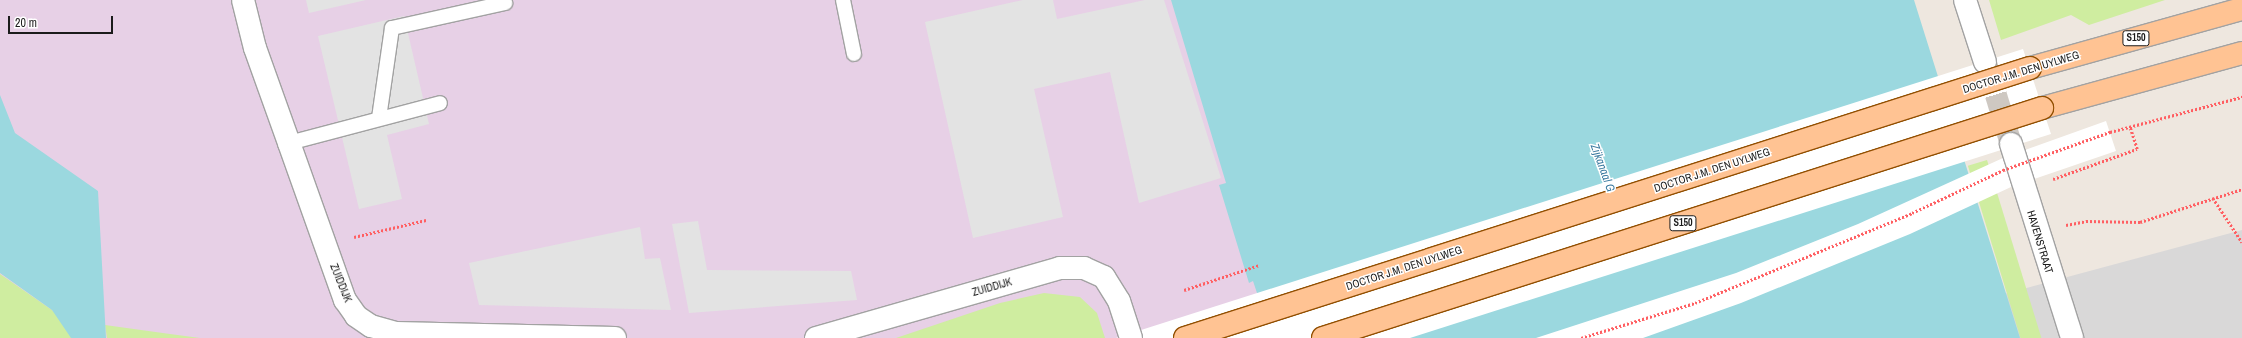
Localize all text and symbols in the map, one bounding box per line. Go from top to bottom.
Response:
scale bar [10,8,115,34]
text: 20 m [15,15,37,31]
road number: S150 [2122,30,2150,46]
street label: DOCTOR J.M. DEN UYLWEG [1961,48,2081,96]
water label: Zijkanaal G [1587,142,1617,194]
street label: DOCTOR J.M. DEN UYLWEG [1652,145,1772,195]
street label: HAVENSTRAAT [2024,209,2056,275]
road number: S150 [1669,215,1697,231]
street label: DOCTOR J.M. DEN UYLWEG [1344,243,1464,293]
street label: ZUIDDIJK [327,262,355,304]
street label: ZUIDDIJK [971,275,1013,299]

